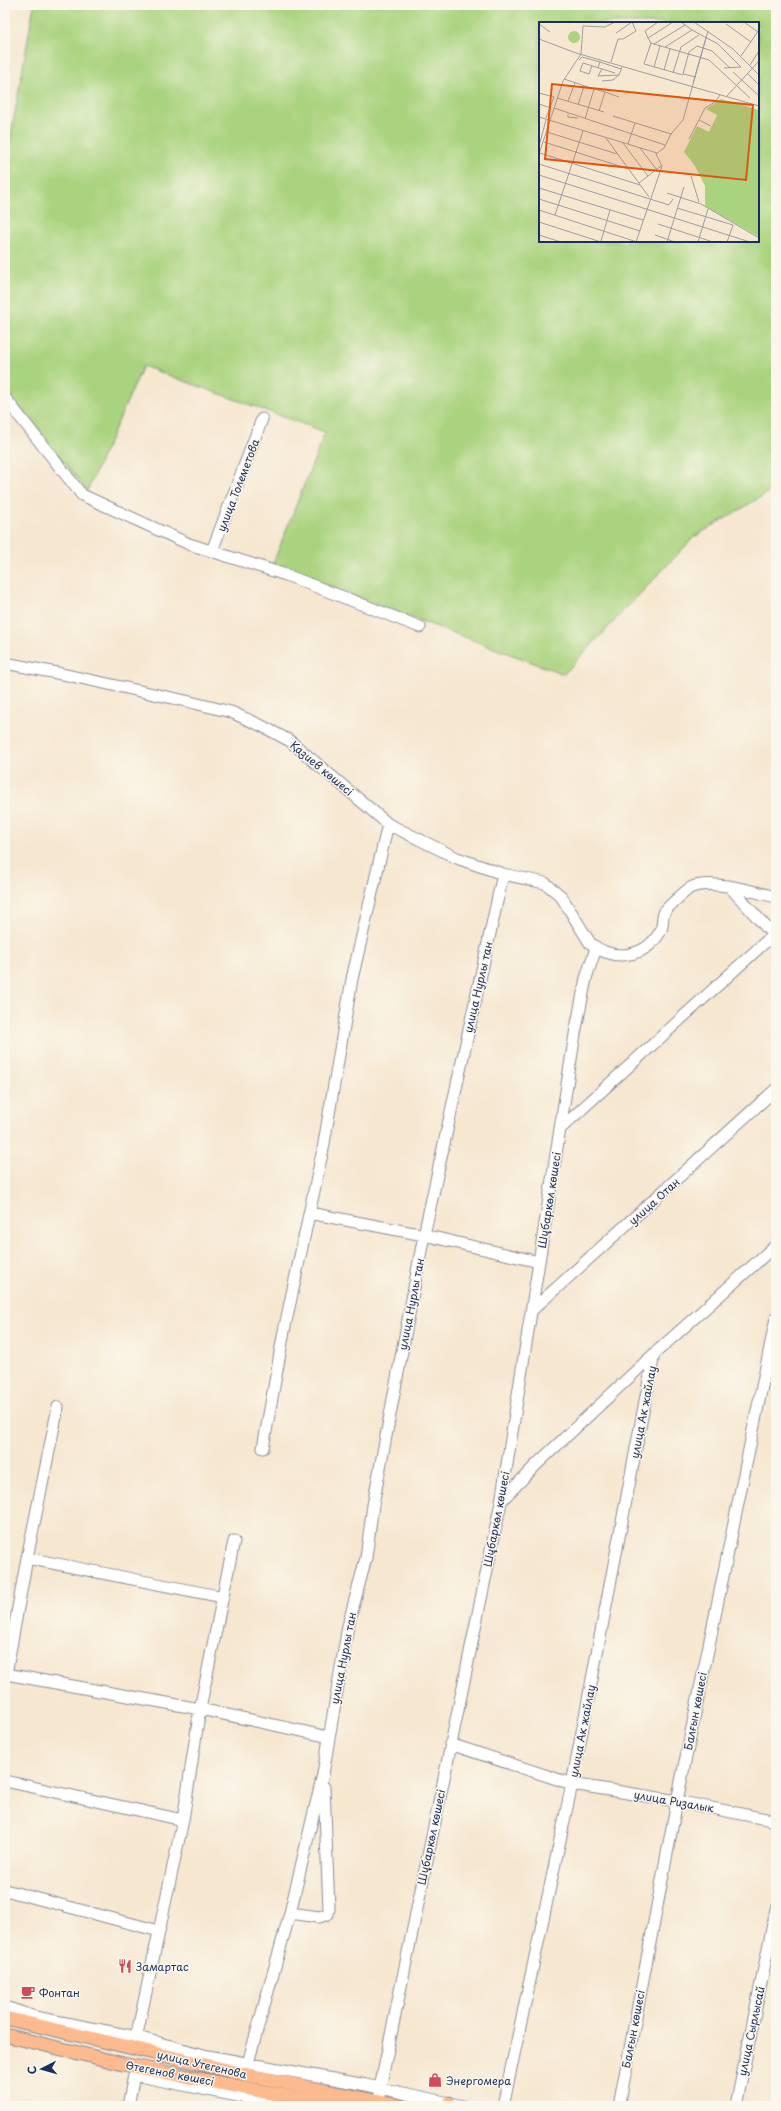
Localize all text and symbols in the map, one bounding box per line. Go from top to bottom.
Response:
inset map [539,22,759,242]
street label: улица Толеметова [212,436,264,534]
street label: Қазиев көшесі [287,736,357,800]
street label: улица Нурлы тан [459,939,497,1034]
street label: Шұбаркөл көшесі [533,1151,565,1249]
street label: улица Отан [625,1173,683,1229]
street label: улица Нурлы тан [394,1256,428,1351]
street label: улица Ак жайлау [626,1364,660,1460]
street label: Шұбаркөл көшесі [478,1470,514,1568]
street label: улица Нурлы тан [326,1610,360,1705]
street label: Балғын көшесі [679,1671,711,1751]
street label: улица Ак жайлау [565,1683,599,1779]
street label: улица Ризалык [632,1786,716,1817]
street label: Шұбаркөл көшесі [413,1788,449,1886]
restaurant icon: Замартас [117,1958,133,1974]
place label: Замартас [136,1958,189,1975]
cafe icon: Фонтан [20,1984,36,2000]
place label: Фонтан [39,1984,80,2001]
street label: улица Сырлысай [733,1985,769,2077]
street label: Балғын көшесі [617,1989,649,2069]
street label: улица Утегенова [155,2045,249,2083]
north arrow [22,2049,62,2089]
street label: Өтегенов көшесі [124,2056,216,2090]
text: С [23,2065,40,2075]
shop icon: Энергомера [427,2072,443,2088]
place label: Энергомера [446,2072,511,2089]

